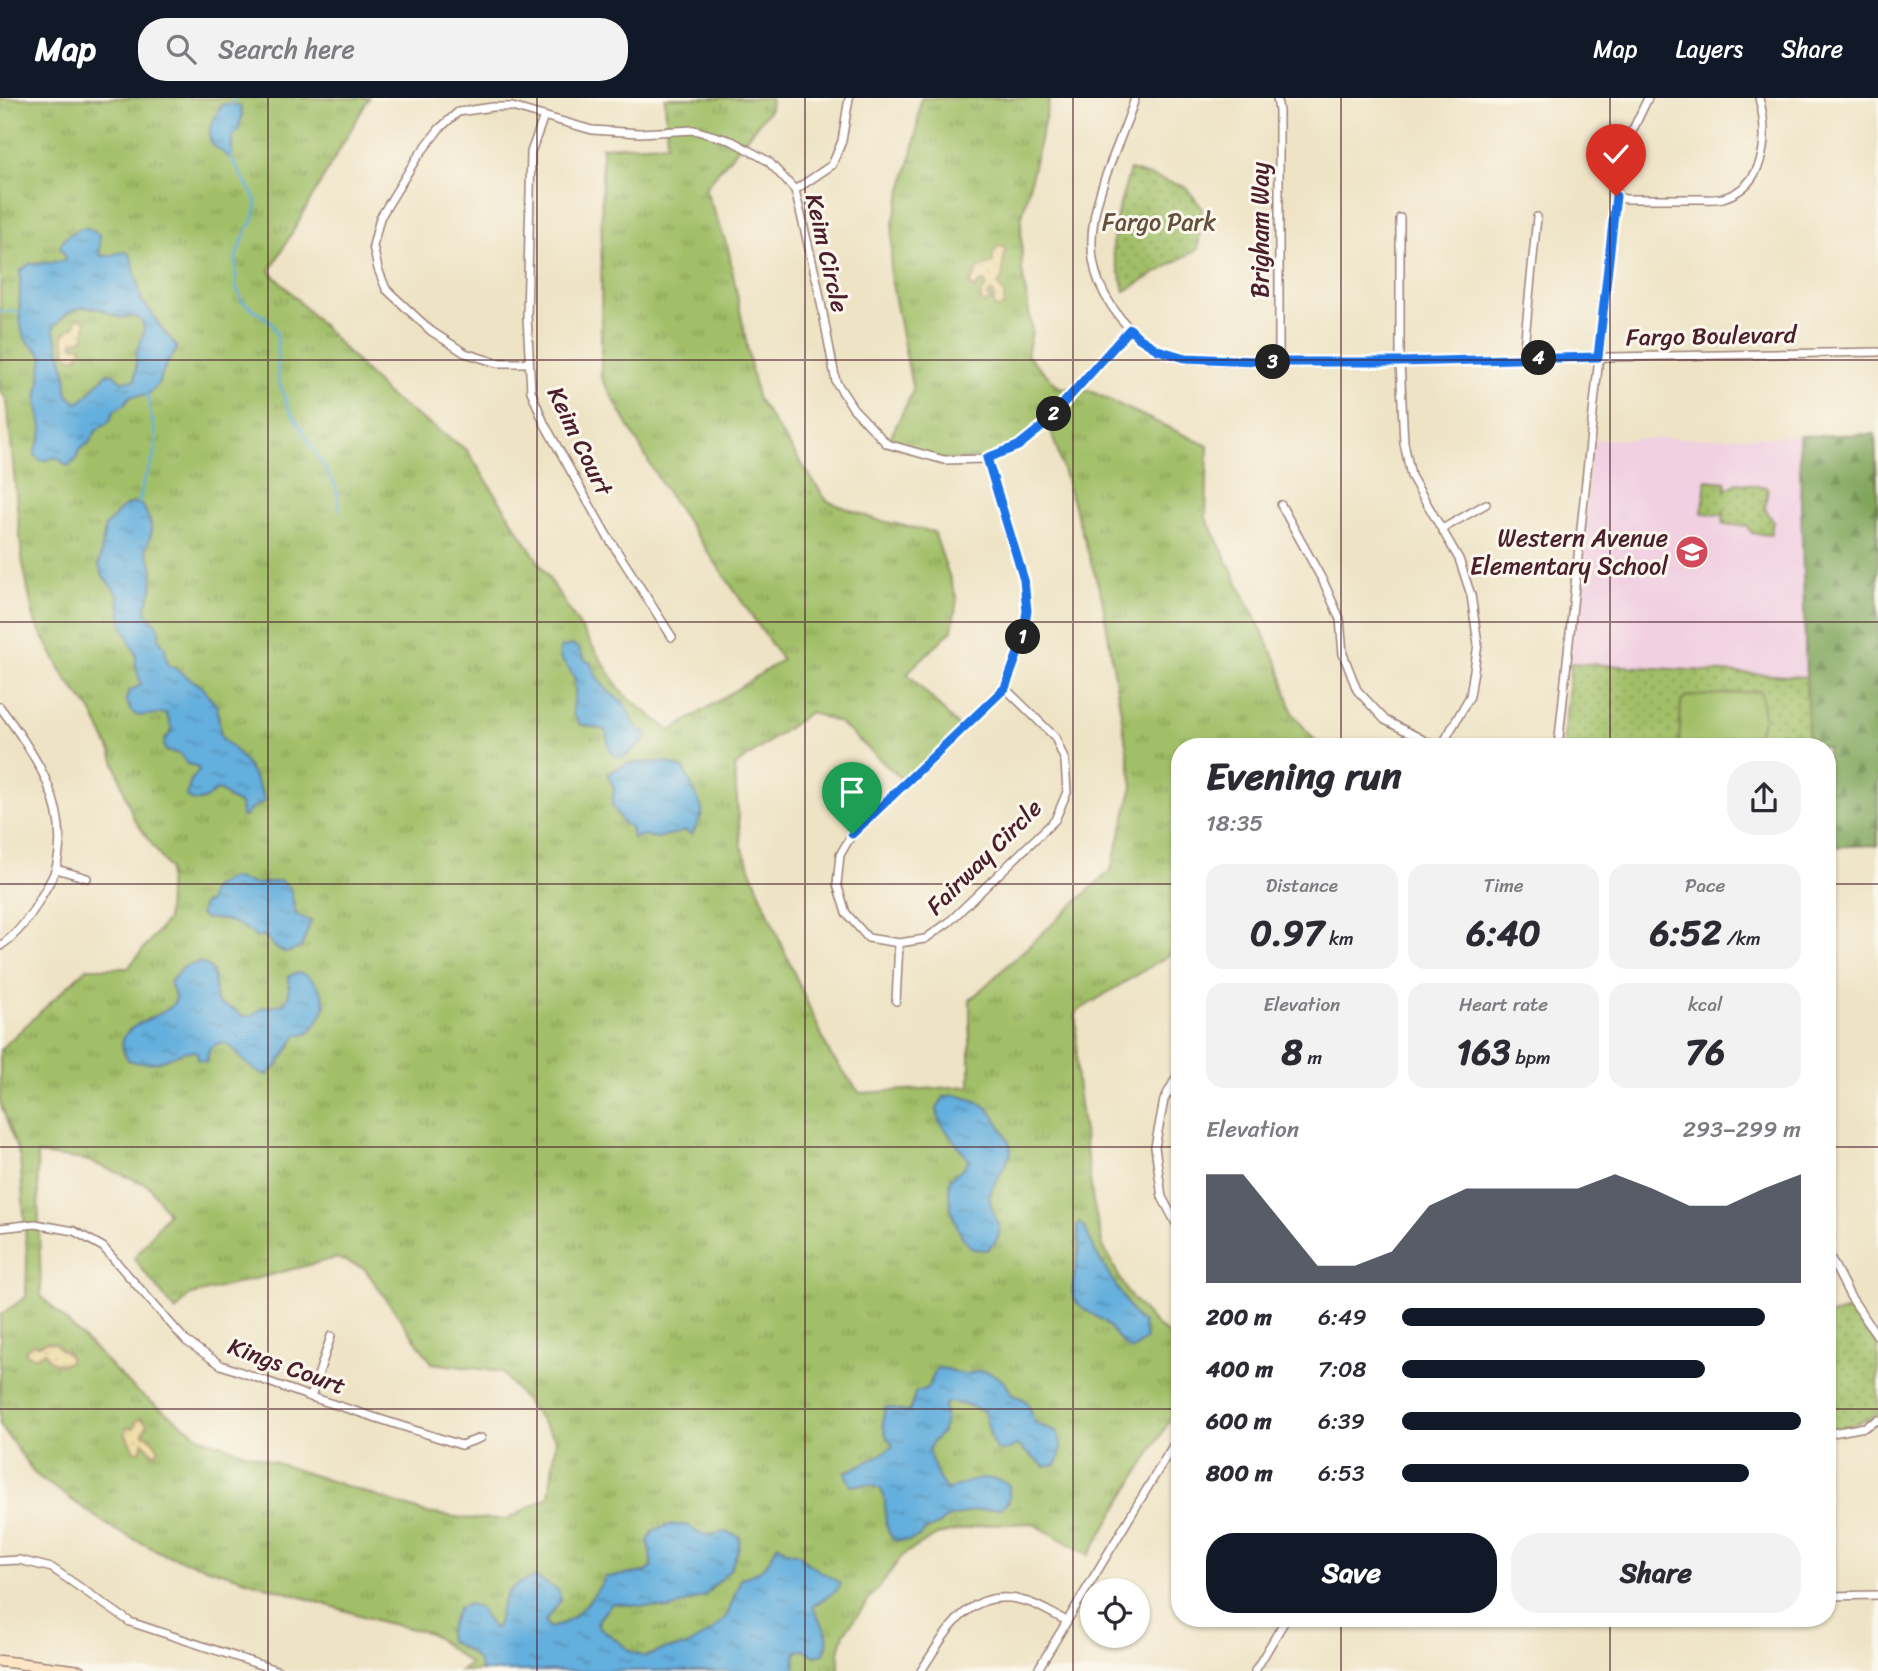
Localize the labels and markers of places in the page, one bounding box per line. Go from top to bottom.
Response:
pin [1586,124,1646,196]
pin: 4 [1522,341,1556,376]
pin: 3 [1256,344,1290,380]
pin: 2 [1036,396,1072,432]
place label: Western Avenue Elementary School [1470,517,1669,587]
school or university icon: Western Avenue Elementary School [1673,533,1711,571]
pin: 1 [1006,620,1040,654]
pin [822,762,882,834]

